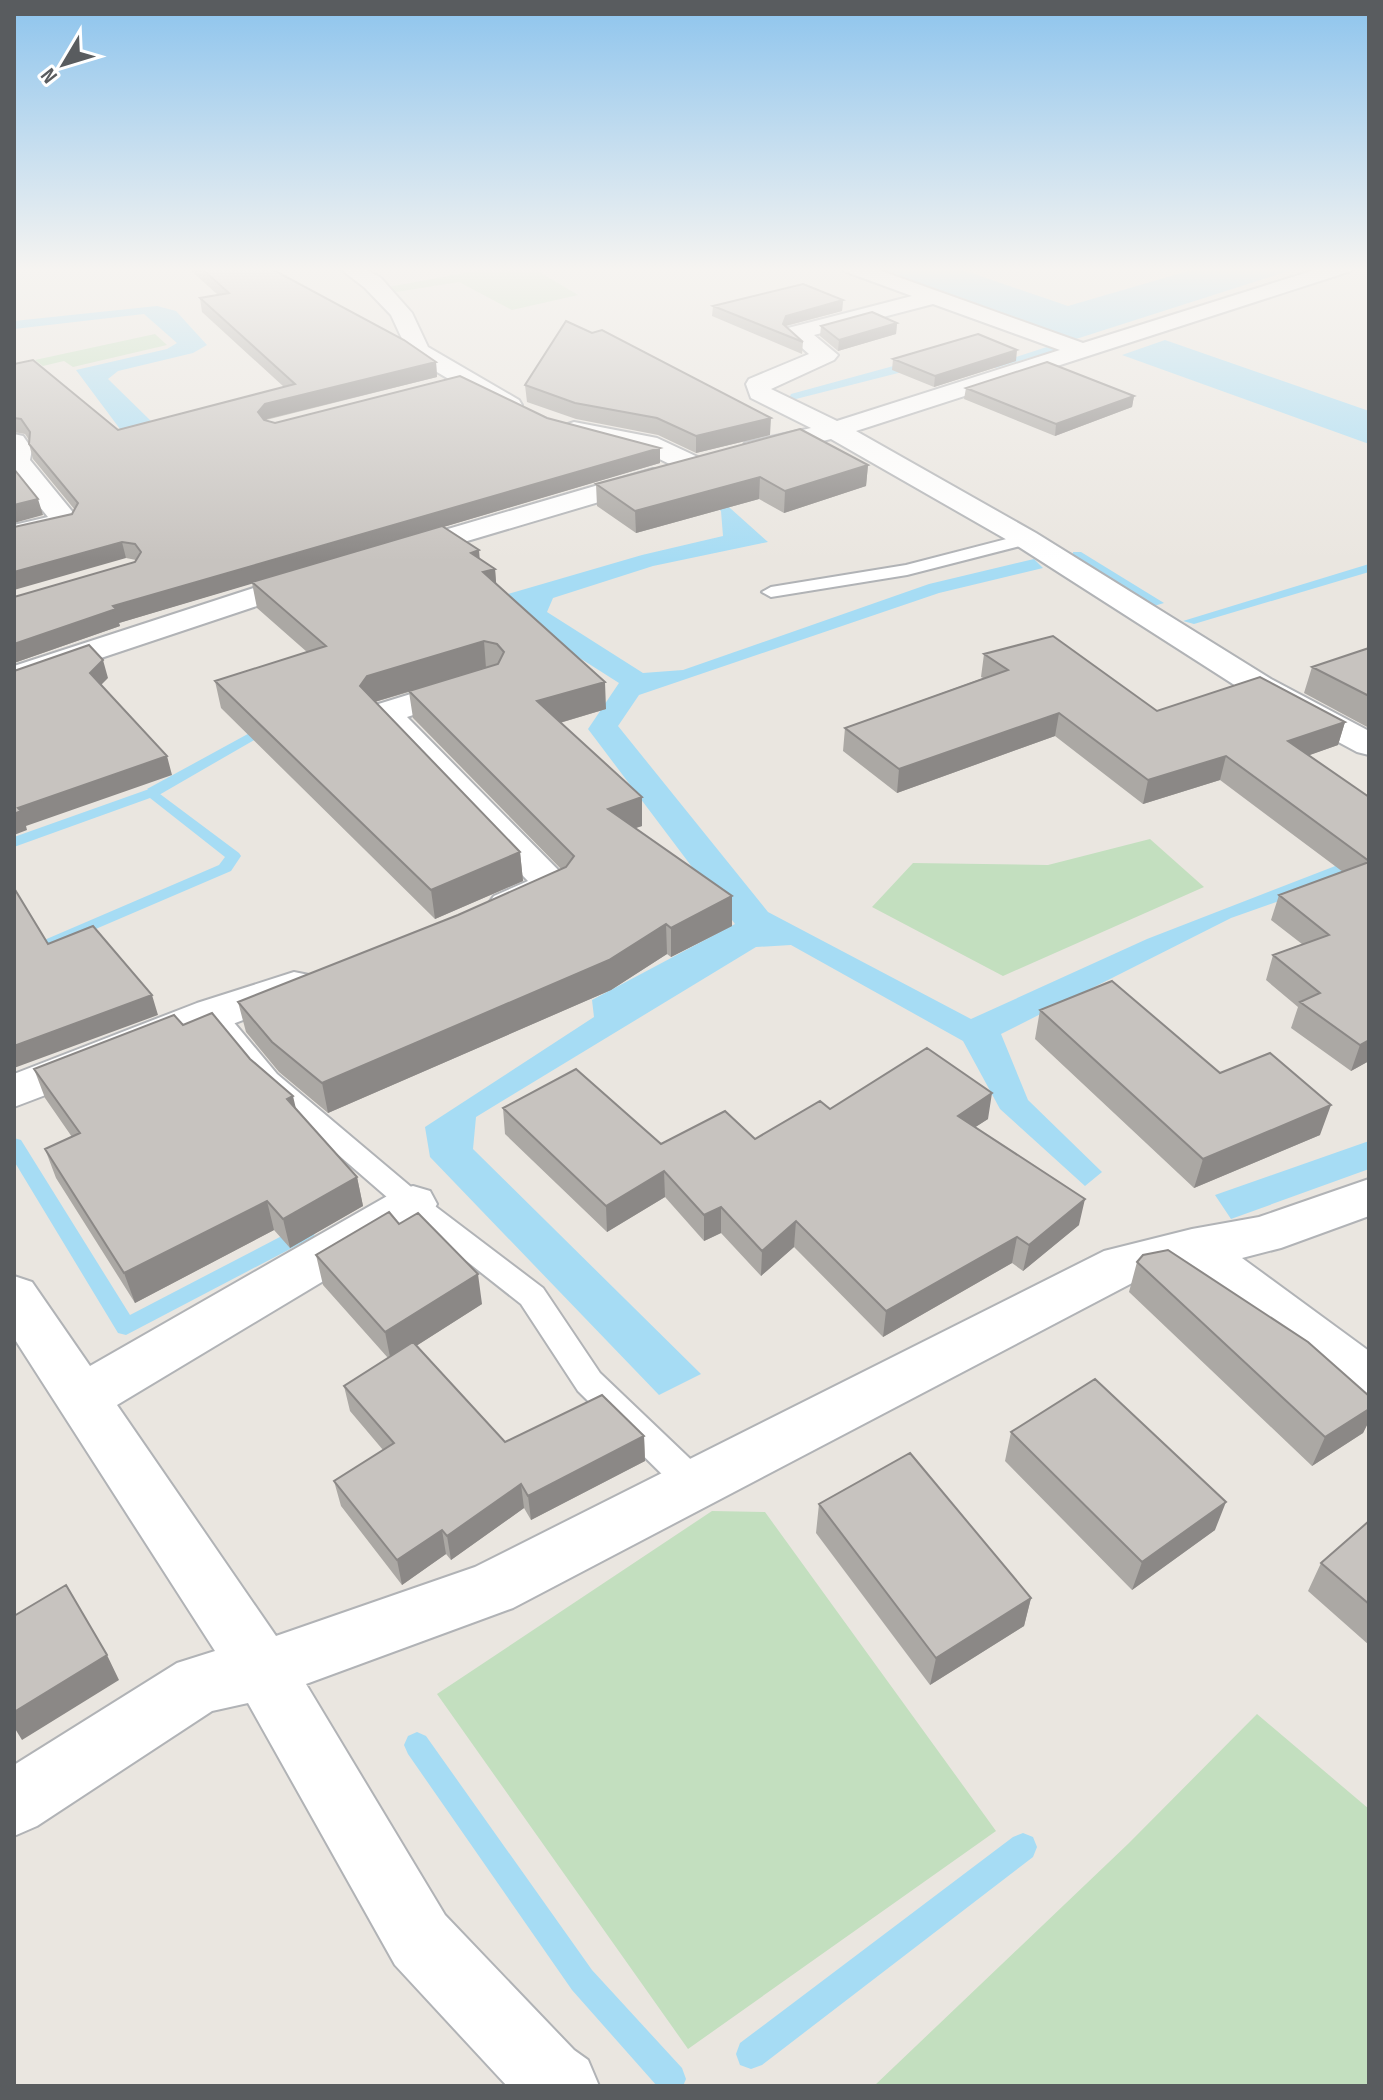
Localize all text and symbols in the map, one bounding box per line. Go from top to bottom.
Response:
north arrow [24,24,104,104]
text: N [35,62,64,88]

